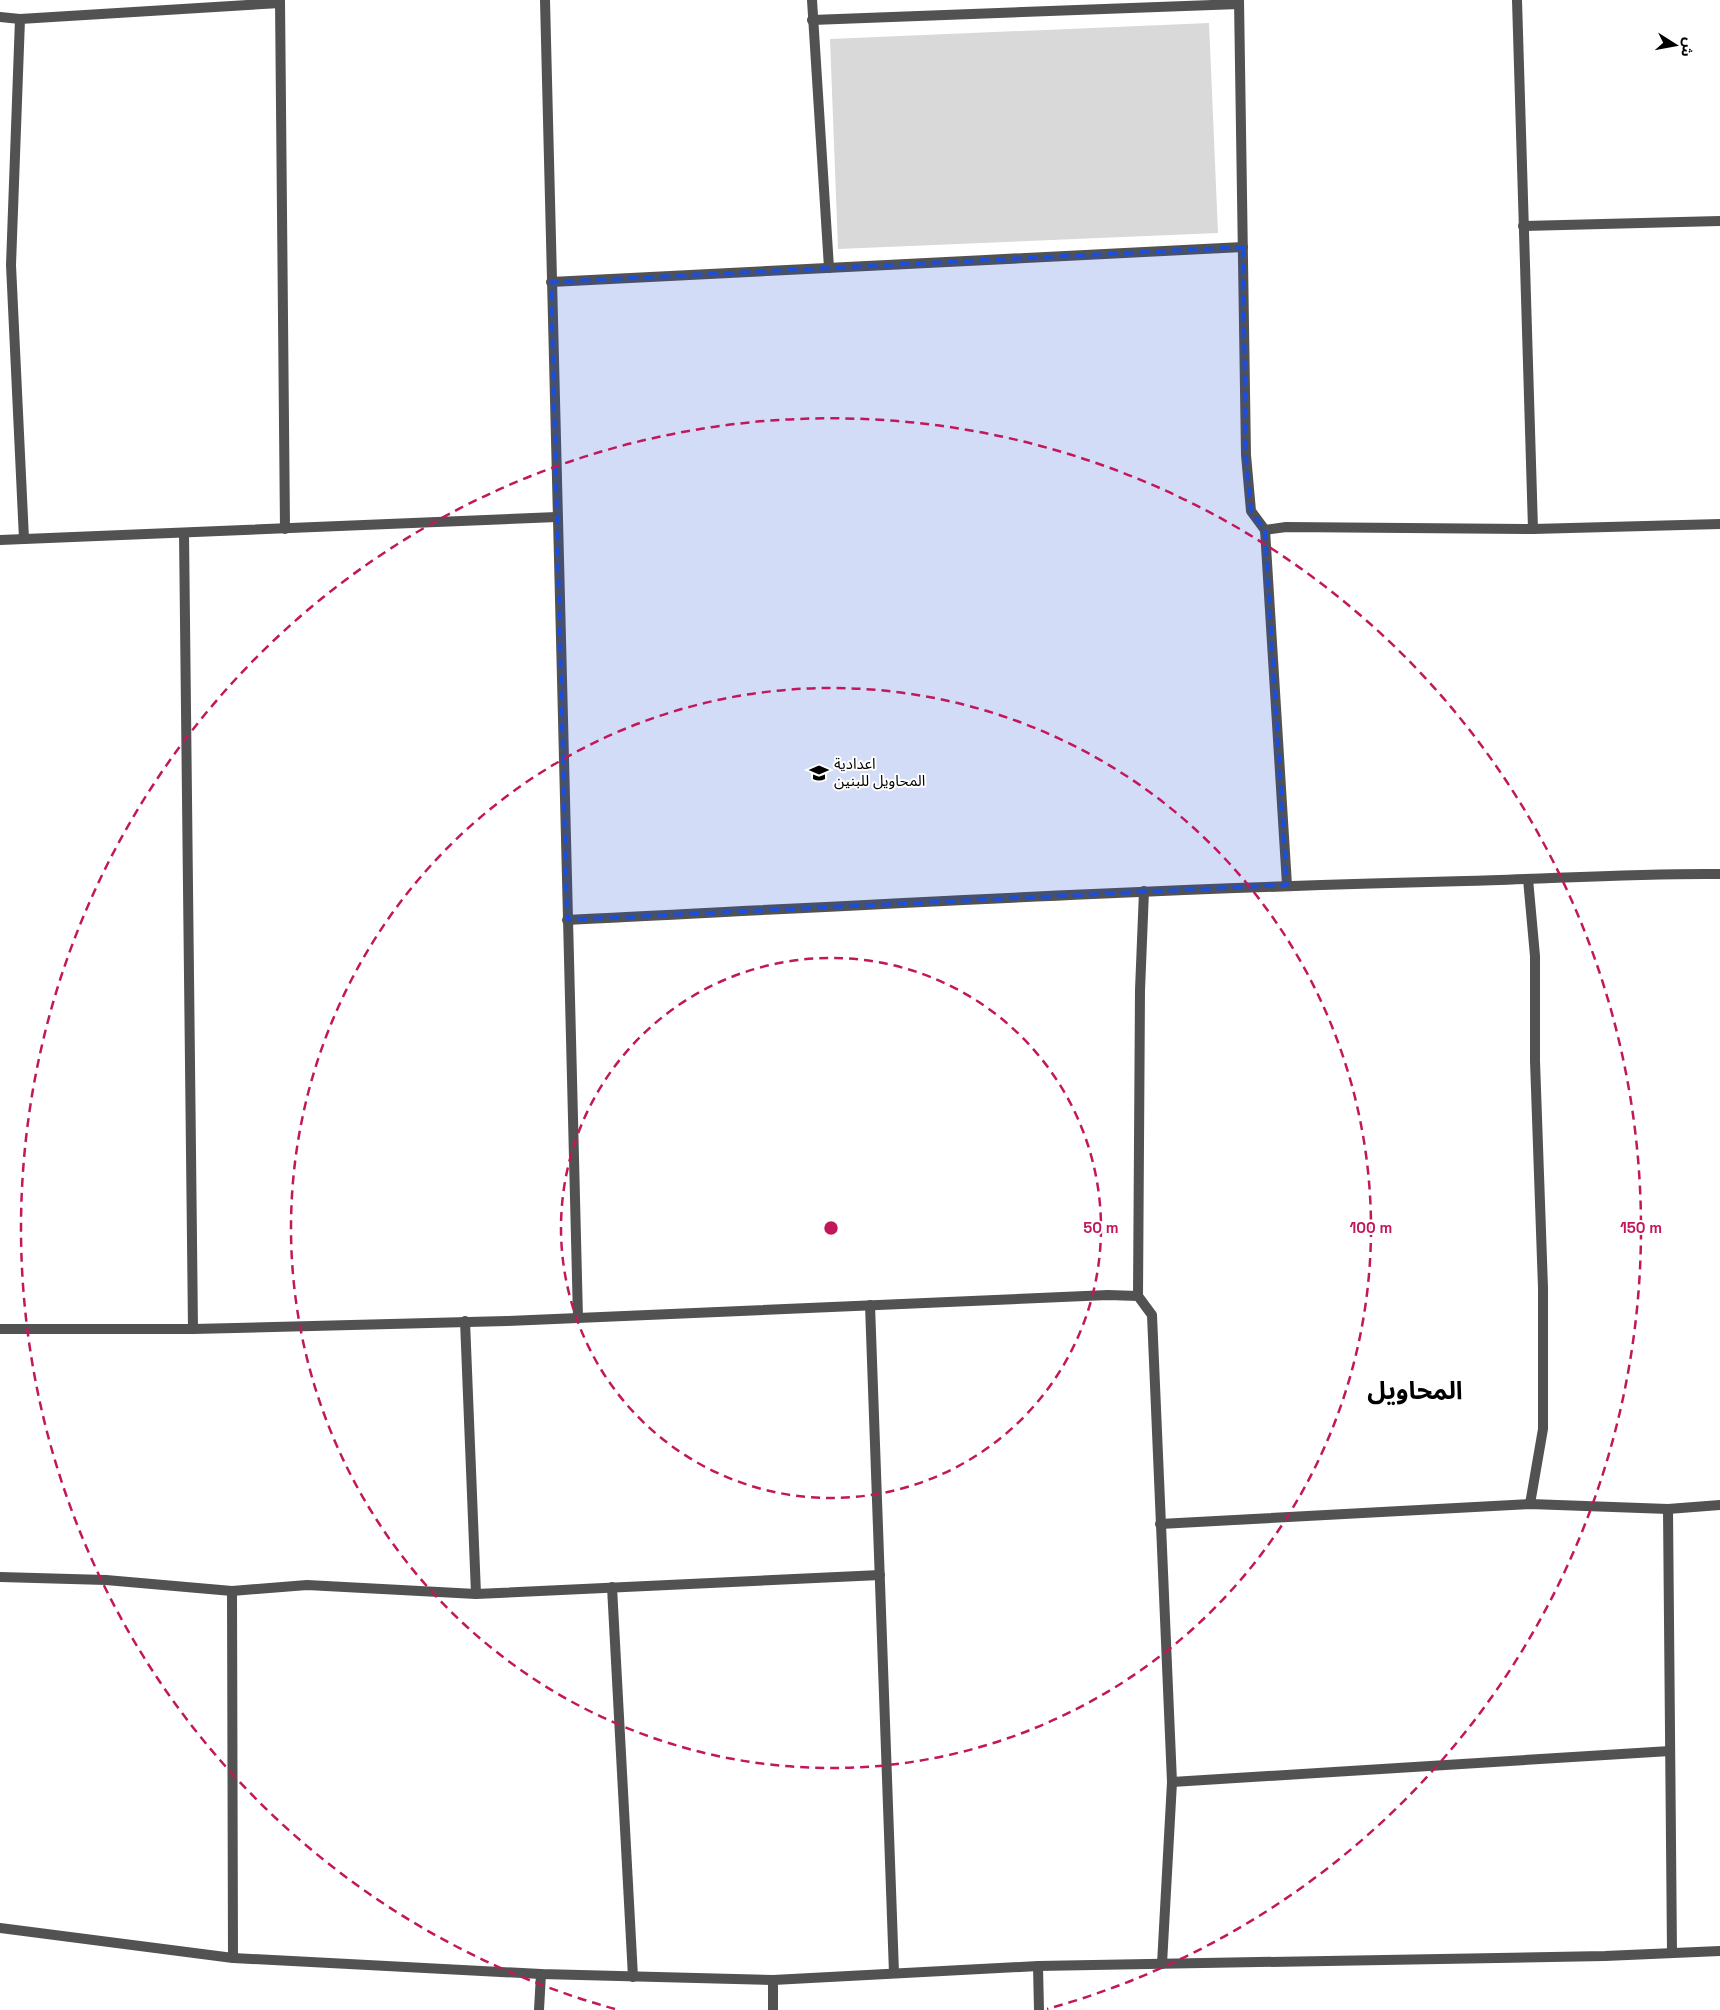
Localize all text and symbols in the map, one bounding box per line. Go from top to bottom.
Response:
north arrow [1650,20,1700,70]
text: ش [1677,36,1698,59]
place label: اعدادية المحاويل للبنين [834,754,925,790]
school or university icon: اعدادية المحاويل للبنين [808,762,830,784]
text: 50 m [1083,1218,1119,1237]
text: 100 m [1350,1218,1392,1237]
text: 150 m [1620,1218,1662,1237]
centre of rings [822,1219,840,1237]
district label: المحاويل [1367,1374,1463,1406]

